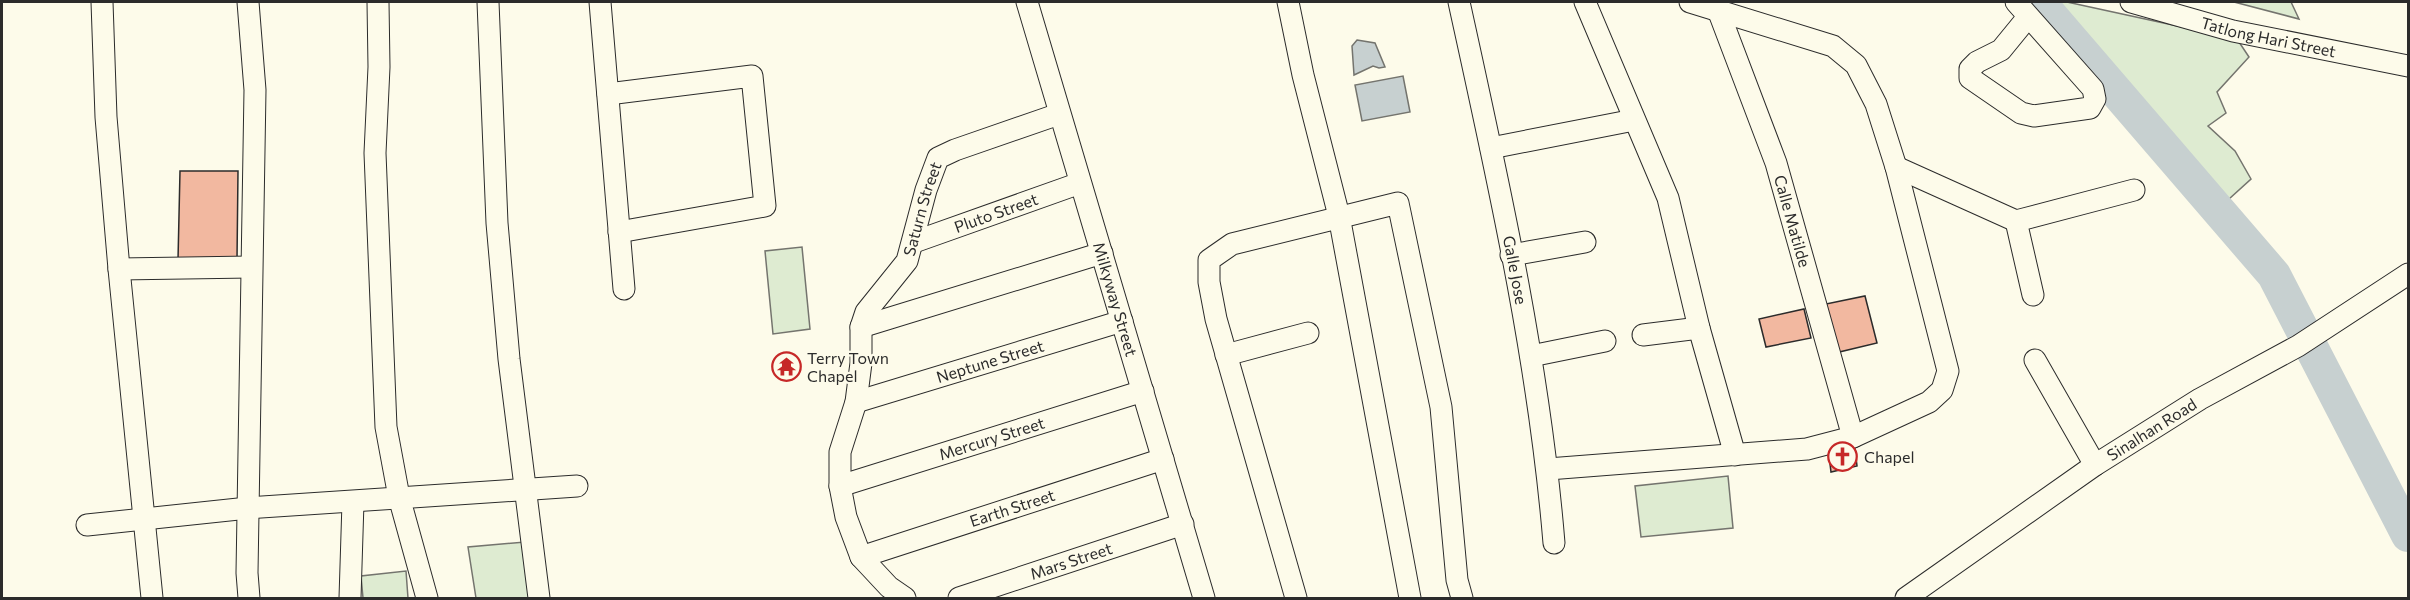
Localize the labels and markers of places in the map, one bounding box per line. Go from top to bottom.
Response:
place label: Terry Town Chapel [807,348,889,385]
temple icon: Terry Town Chapel [770,351,802,383]
church icon: Chapel [1827,441,1859,473]
place label: Chapel [1864,447,1914,466]

